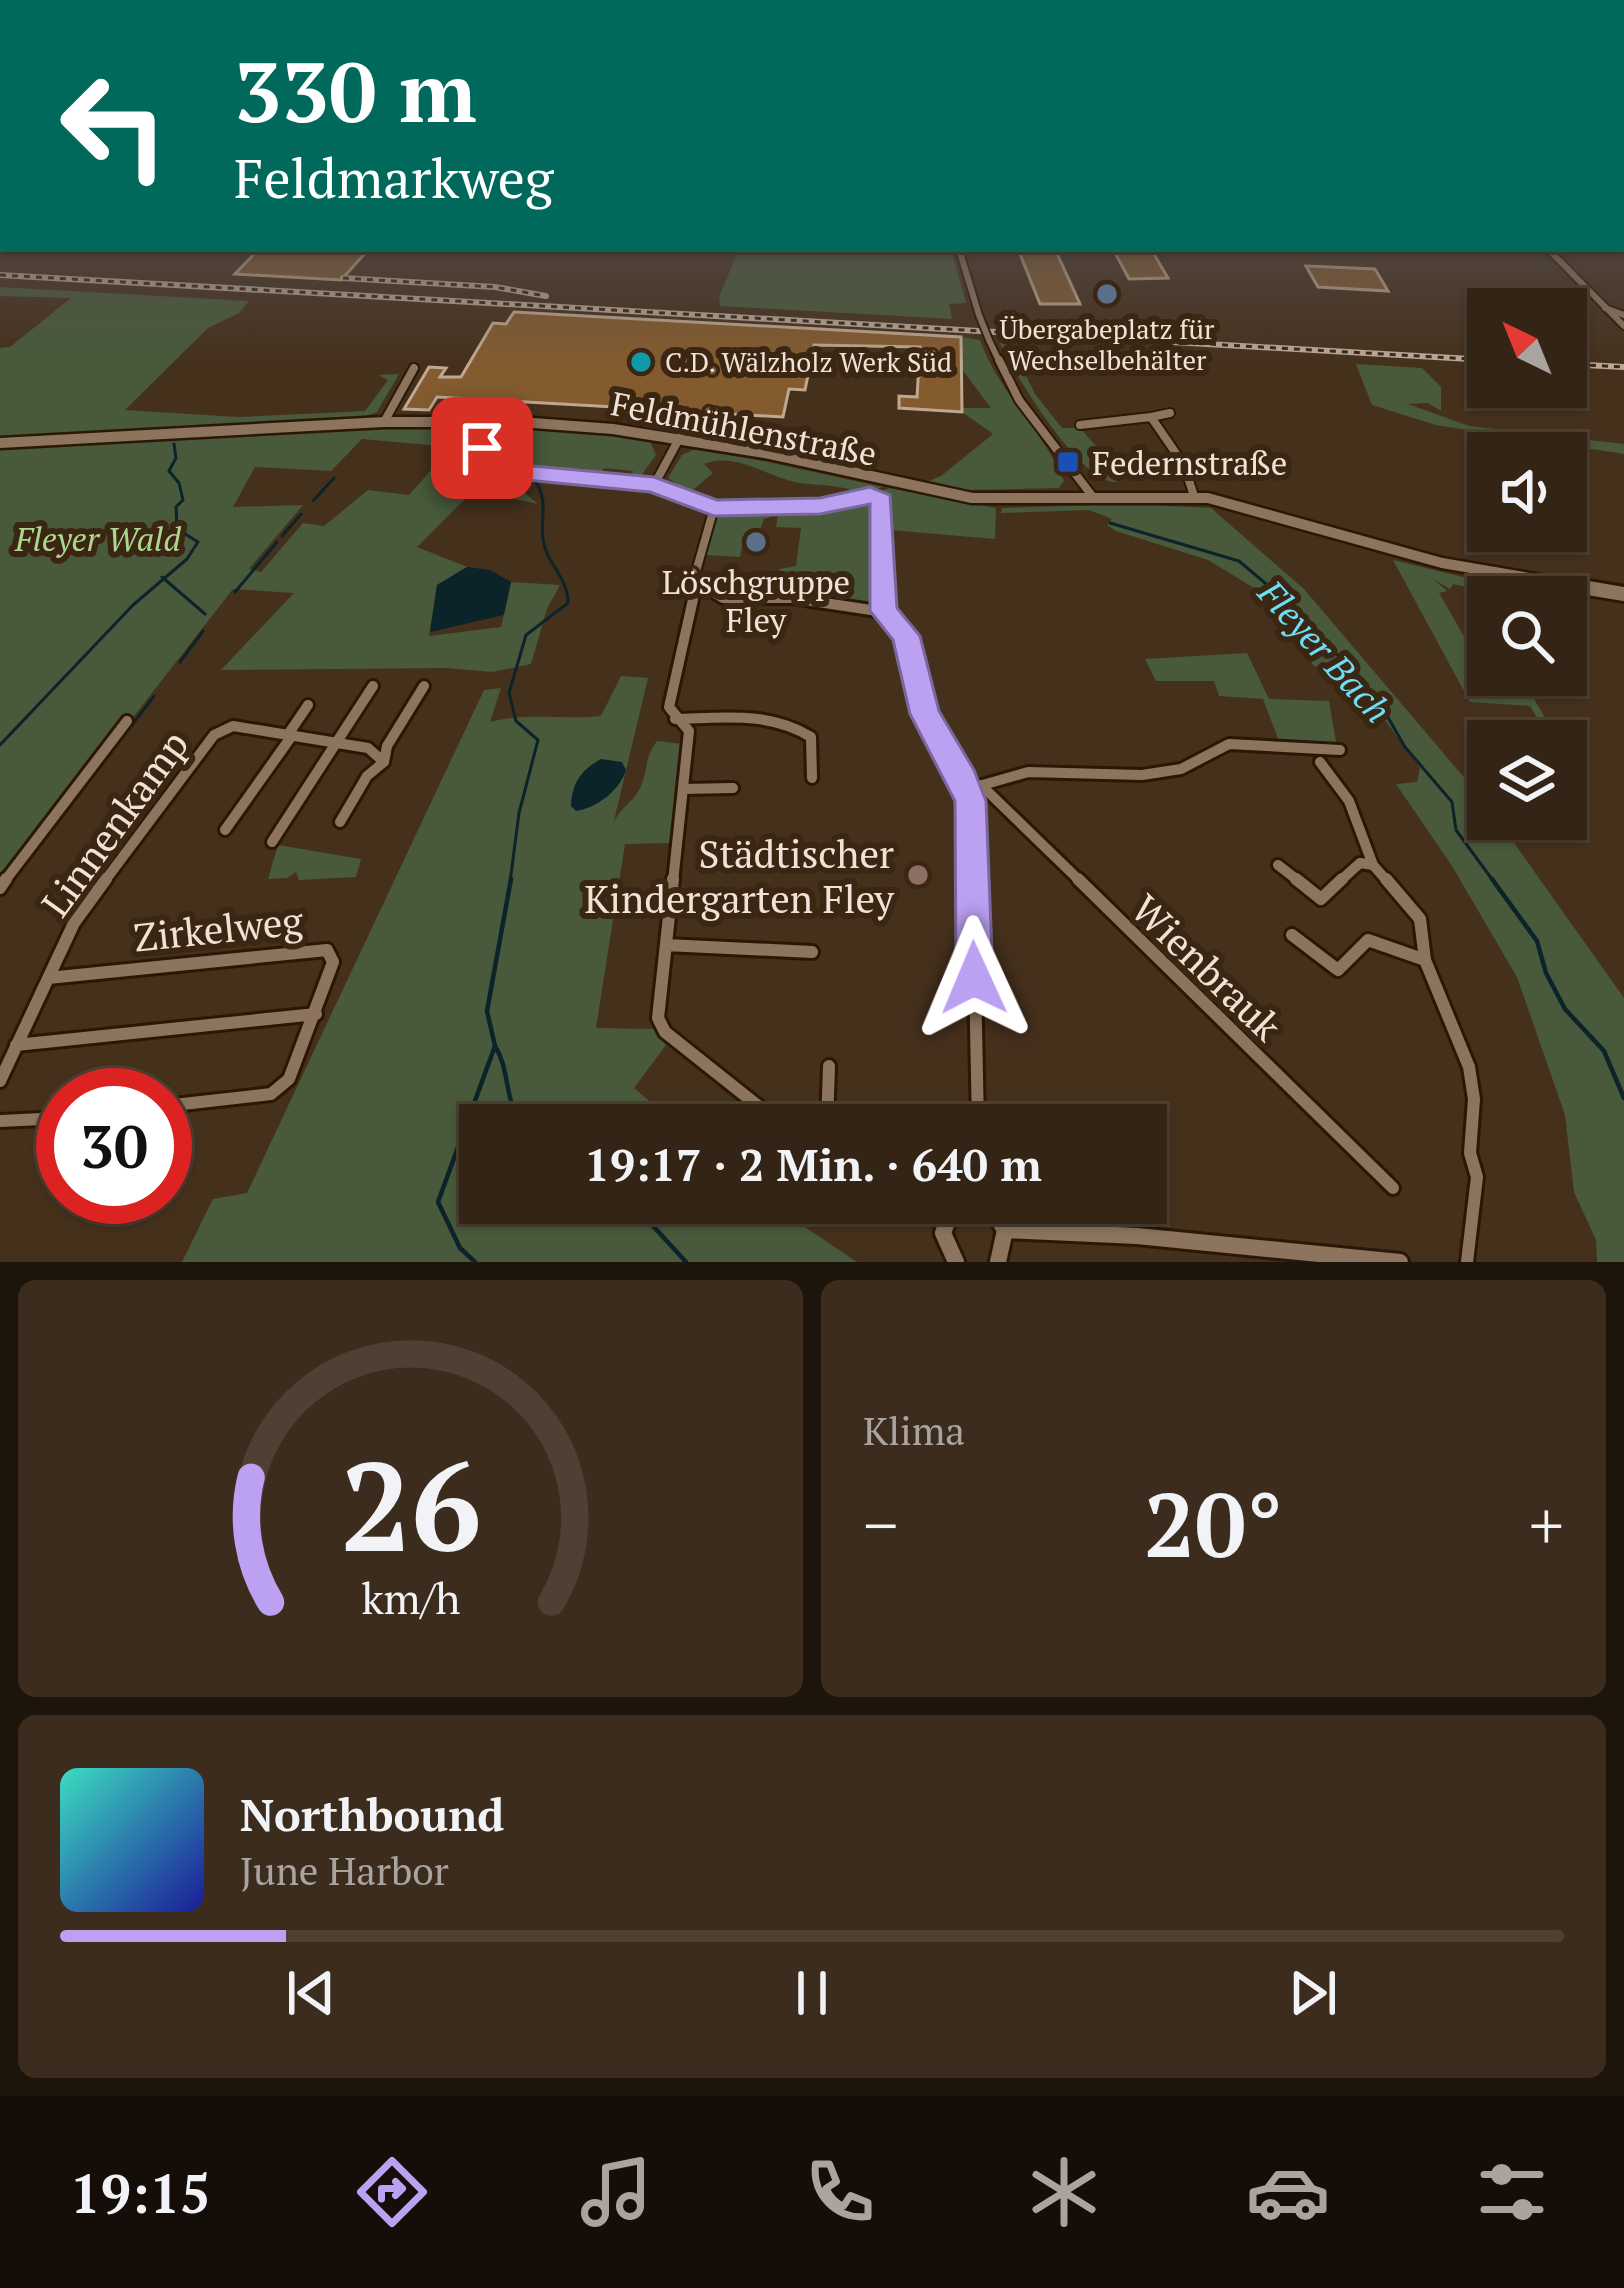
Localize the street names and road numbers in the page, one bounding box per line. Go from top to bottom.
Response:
street label: Feldmühlenstraße [608,381,880,475]
street label: Linnenkamp [29,720,199,926]
street label: Wienbrauk [1121,883,1294,1052]
street label: Zirkelweg [131,893,306,963]

